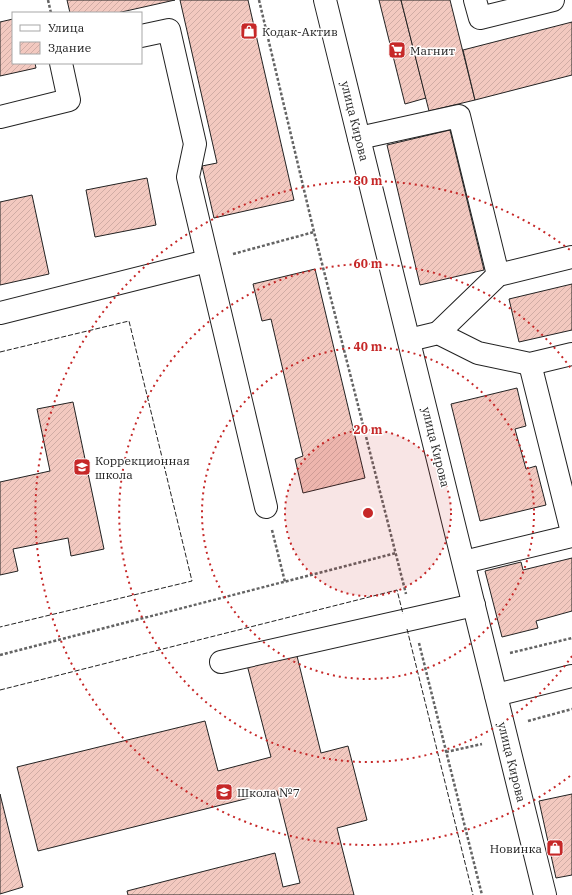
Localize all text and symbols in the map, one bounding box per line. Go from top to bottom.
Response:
legend [12,12,142,64]
text: Улица [48,20,85,35]
shop icon: Кодак-Актив [239,21,259,41]
place label: Кодак-Актив [262,24,338,39]
text: Здание [48,40,91,55]
supermarket icon: Магнит [387,40,407,60]
place label: Магнит [410,43,455,58]
street label: улица Кирова [338,79,372,163]
text: 80 m [354,173,383,188]
text: 60 m [354,256,383,271]
text: 40 m [354,339,383,354]
street label: улица Кирова [419,405,453,489]
text: 20 m [354,422,383,437]
place label: Коррекционная школа [95,453,190,482]
school or university icon: Коррекционная школа [72,457,92,477]
centre of rings [361,506,375,520]
street label: улица Кирова [495,720,529,804]
school or university icon: Школа №7 [214,782,234,802]
place label: Школа №7 [237,785,300,800]
shop icon: Новинка [545,838,565,858]
place label: Новинка [490,841,542,856]

